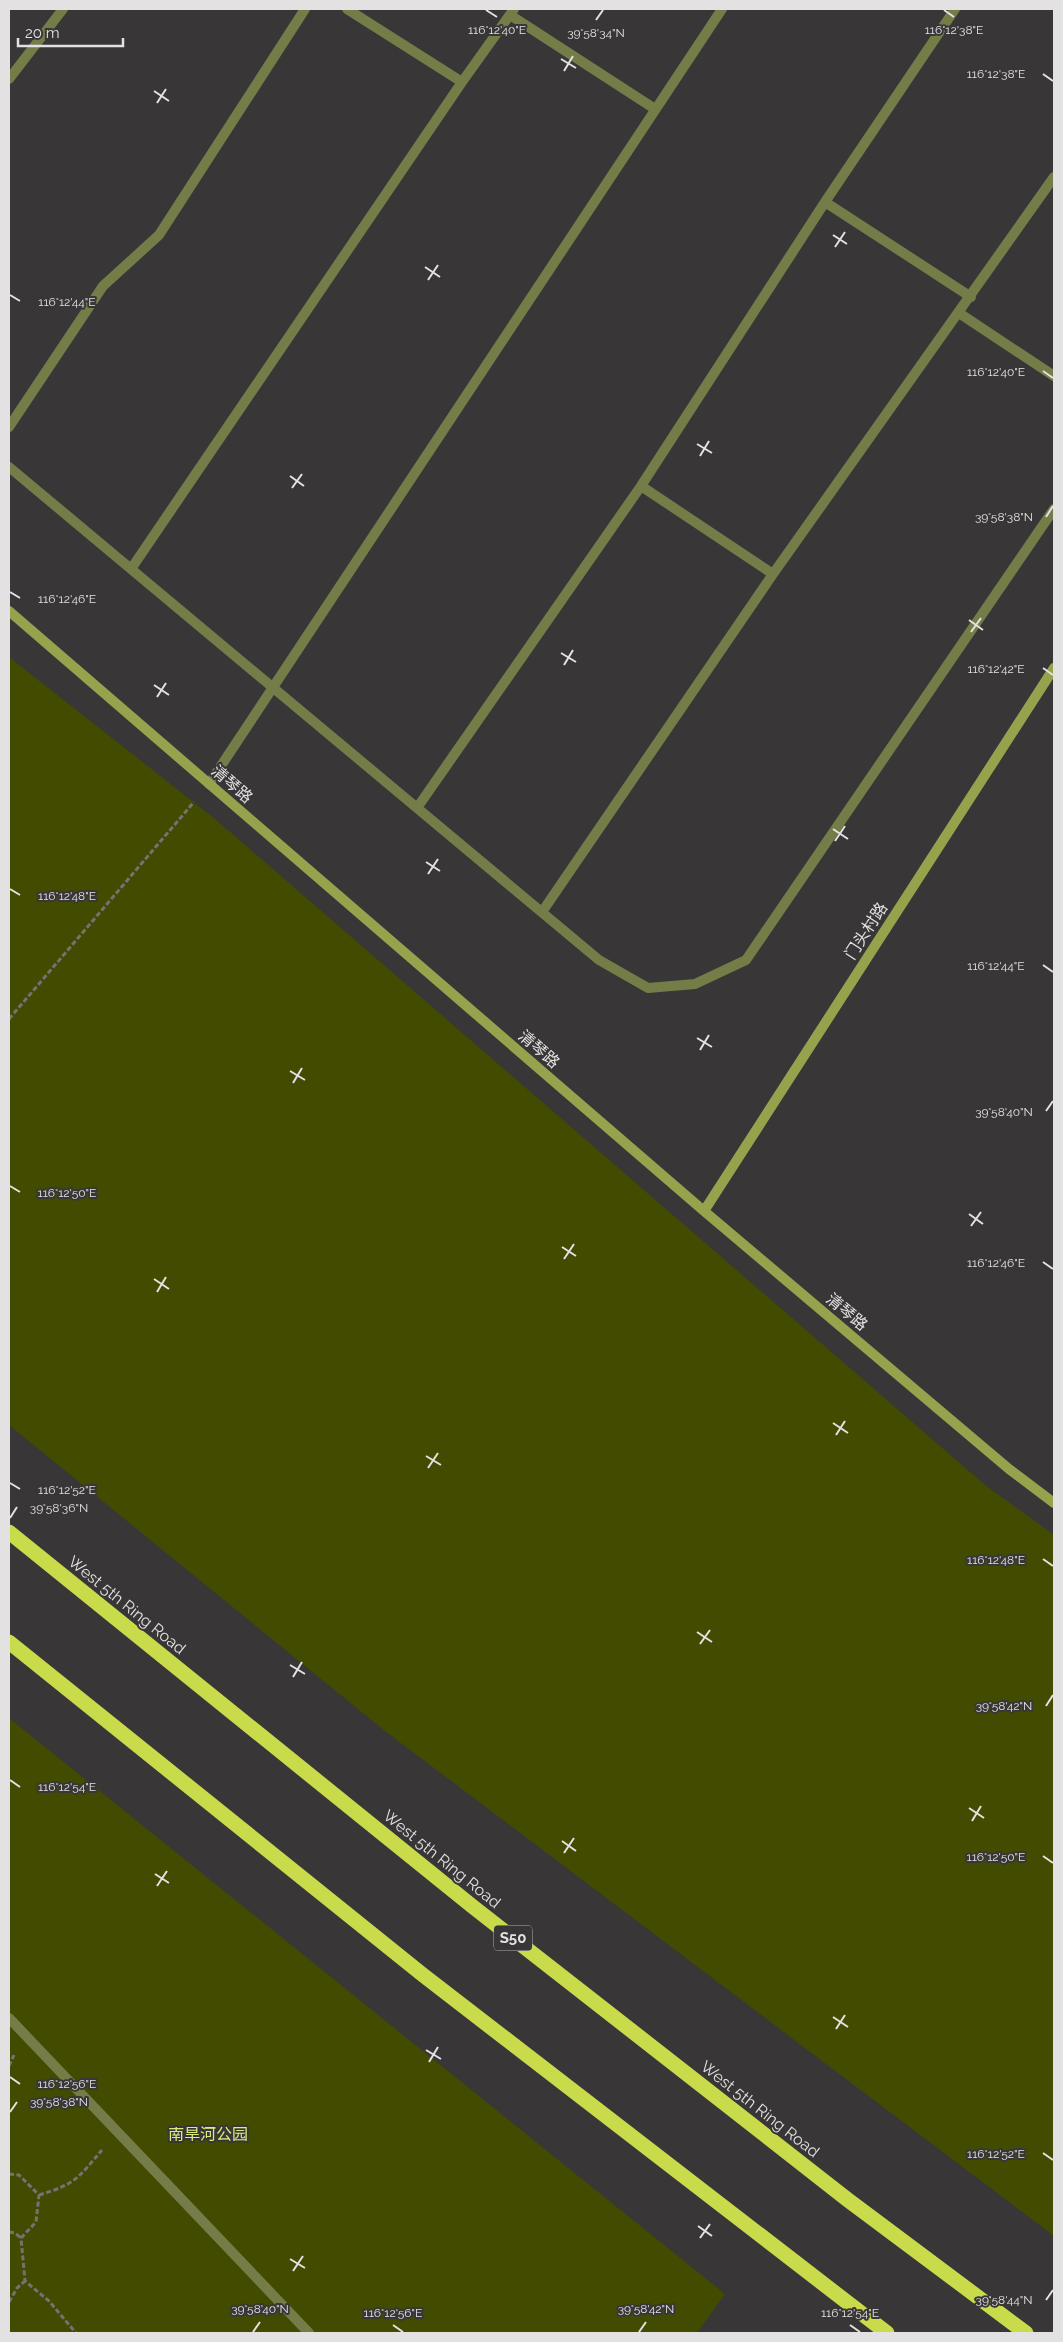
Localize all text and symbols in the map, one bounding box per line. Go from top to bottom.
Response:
scale bar [18,15,122,47]
text: 116°12'40"E [468,23,526,37]
text: 116°12'38"E [925,23,983,37]
text: 20 m [25,24,60,42]
text: 39°58'34"N [567,26,625,40]
text: 116°12'38"E [967,67,1025,81]
text: 116°12'44"E [38,295,96,309]
text: 116°12'40"E [967,365,1025,379]
text: 39°58'38"N [975,510,1033,524]
text: 116°12'46"E [38,592,96,606]
text: 116°12'42"E [967,662,1025,676]
street label: 清琴路 [208,761,256,807]
text: 116°12'48"E [38,889,96,903]
street label: 门头村路 [841,899,891,963]
text: 116°12'44"E [967,959,1025,973]
street label: 清琴路 [515,1026,563,1072]
text: 39°58'40"N [975,1105,1033,1119]
text: 116°12'50"E [38,1186,96,1200]
text: 116°12'46"E [967,1256,1025,1270]
street label: 清琴路 [823,1289,871,1335]
text: 116°12'52"E [38,1483,96,1497]
text: 39°58'36"N [30,1501,88,1515]
street label: West 5th Ring Road [65,1552,189,1658]
text: 116°12'48"E [967,1553,1025,1567]
text: 39°58'42"N [976,1699,1032,1713]
text: 116°12'54"E [38,1780,96,1794]
street label: West 5th Ring Road [380,1806,504,1912]
text: 116°12'50"E [967,1850,1025,1864]
road number: S50 [494,1926,532,1950]
street label: West 5th Ring Road [697,2057,823,2161]
text: 116°12'56"E [38,2077,96,2091]
text: 39°58'38"N [30,2095,88,2109]
park label: 南旱河公园 [168,2125,248,2144]
text: 116°12'52"E [967,2147,1025,2161]
text: 39°58'44"N [976,2293,1032,2307]
text: 39°58'40"N [231,2302,289,2316]
text: 39°58'42"N [618,2302,674,2316]
text: 116°12'56"E [364,2306,422,2320]
text: 116°12'54"E [821,2306,879,2320]

